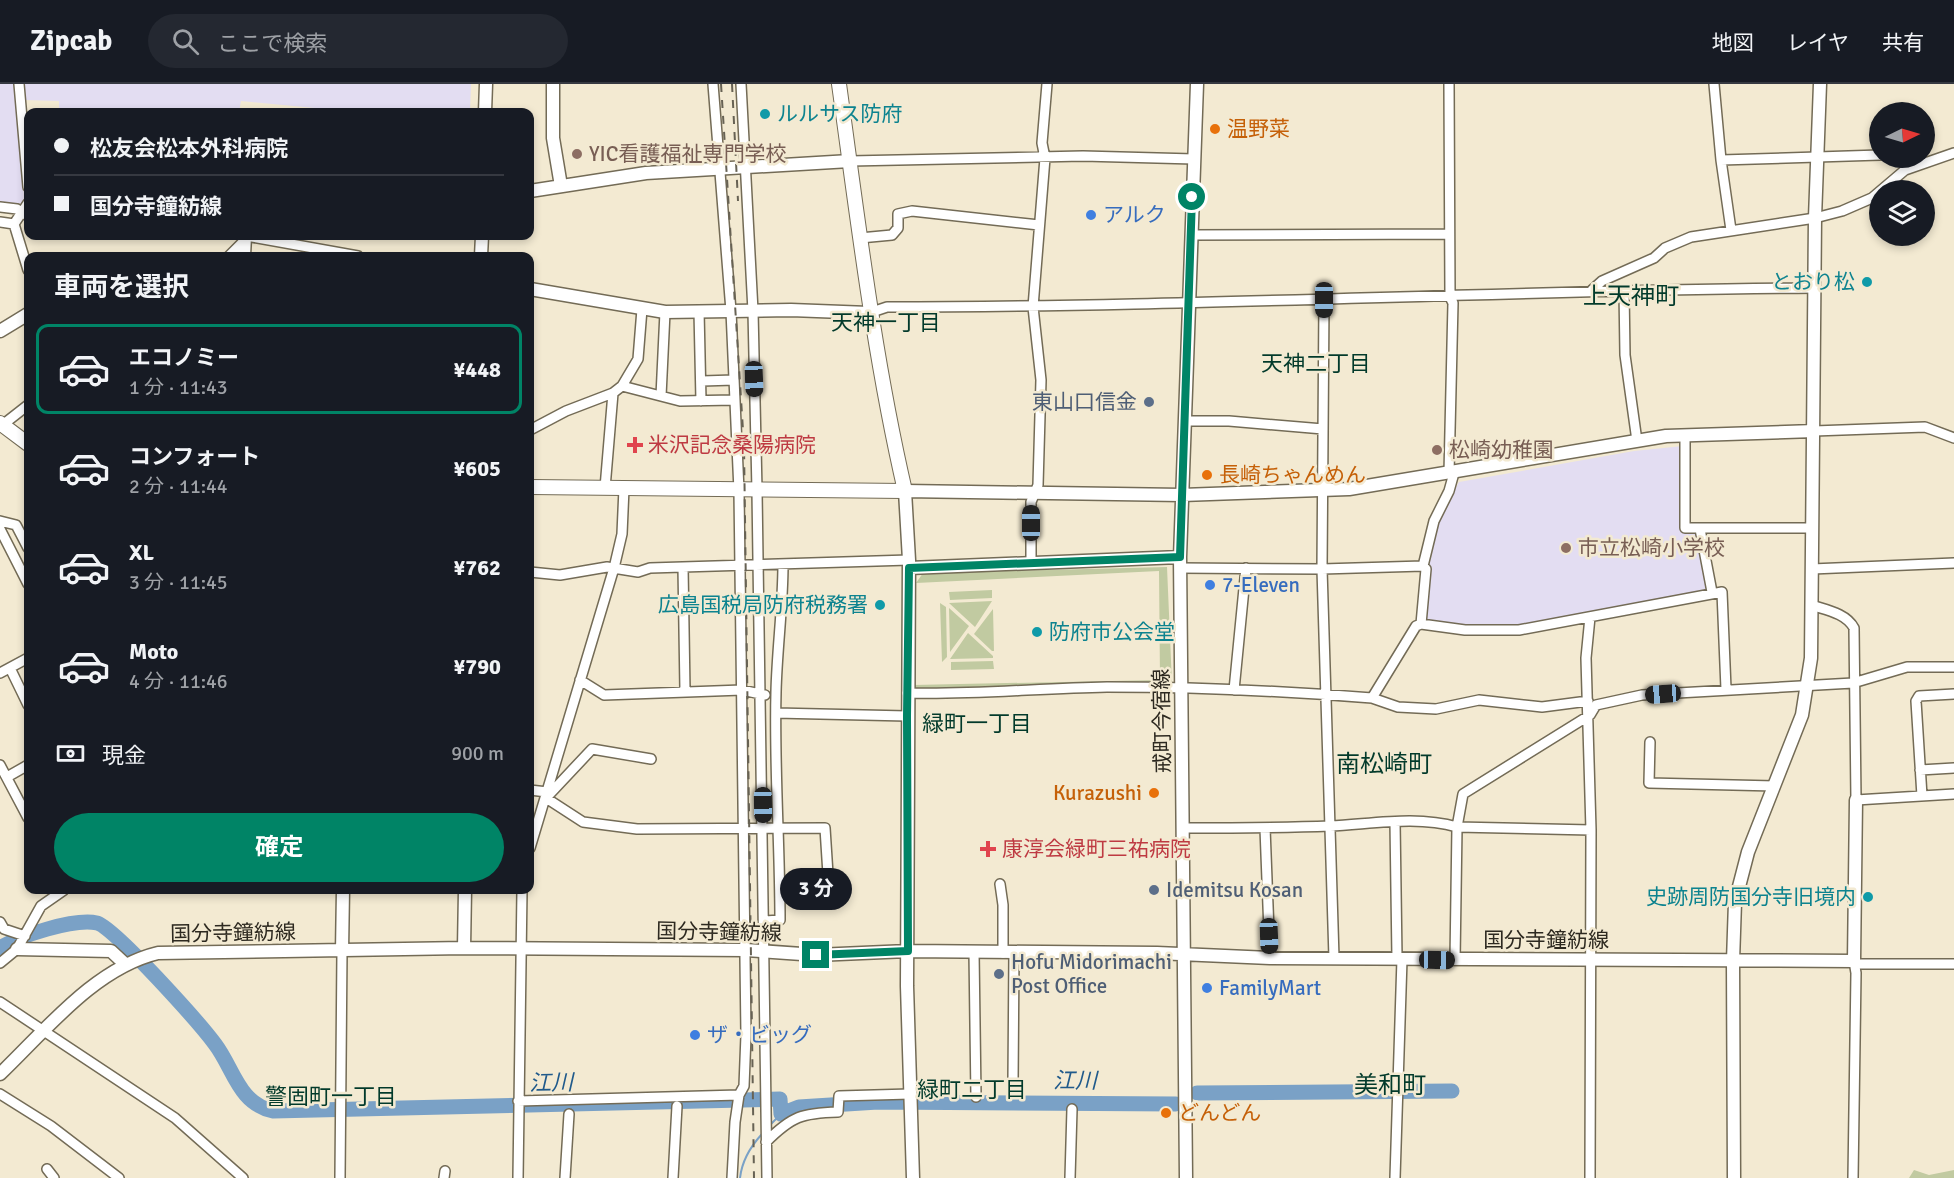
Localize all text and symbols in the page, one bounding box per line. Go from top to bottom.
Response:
search box [148,14,568,68]
text: Zipcab [30,24,112,58]
icon: search [169,25,202,58]
text: ここで検索 [217,30,327,57]
text: 地図 [1712,30,1754,56]
text: レイヤ [1787,30,1849,56]
text: 共有 [1882,30,1924,56]
place label: ルルサス防府 [777,101,903,127]
north arrow [1869,102,1935,168]
map controls [1869,102,1935,246]
marker: ルルサス防府 [758,107,772,121]
place label: 温野菜 [1227,116,1290,142]
marker: 温野菜 [1208,122,1222,136]
text: 松友会松本外科病院 [90,135,288,162]
place label: YIC看護福祉専門学校 [589,141,786,167]
marker: YIC看護福祉専門学校 [570,147,584,161]
button: layers [1869,180,1935,246]
route start [1178,183,1205,210]
text: 国分寺鐘紡線 [90,193,222,220]
place label: アルク [1103,202,1166,228]
marker: アルク [1084,208,1098,222]
place label: とおり松 [1771,269,1855,295]
text: 車両を選択 [54,271,189,304]
marker: とおり松 [1860,275,1874,289]
district label: 上天神町 [1583,281,1679,311]
car [1315,282,1333,318]
district label: 天神一丁目 [831,309,941,336]
icon: car [57,342,111,396]
text: エコノミー [129,344,239,371]
district label: 天神二丁目 [1261,350,1371,377]
text: ¥448 [453,356,501,383]
car [744,361,764,397]
text: 1 分 · 11:43 [129,375,228,400]
place label: 東山口信金 [1032,389,1137,415]
marker: 東山口信金 [1142,395,1156,409]
place label: 米沢記念桑陽病院 [648,432,816,458]
marker: 米沢記念桑陽病院 [626,436,644,454]
place label: 松崎幼稚園 [1449,437,1554,463]
icon: car [57,441,111,495]
text: コンフォート [129,443,260,470]
marker: 松崎幼稚園 [1430,443,1444,457]
text: ¥605 [453,455,501,482]
place label: 長崎ちゃんめん [1219,462,1366,488]
marker: 長崎ちゃんめん [1200,468,1214,482]
text: 2 分 · 11:44 [129,474,228,499]
car [1022,505,1040,541]
place label: 市立松崎小学校 [1578,535,1725,561]
text: XL [129,539,154,566]
icon: car [57,540,111,594]
marker: 市立松崎小学校 [1559,541,1573,555]
text: ¥762 [453,554,501,581]
text: 3 分 · 11:45 [129,570,228,595]
place label: 7-Eleven [1222,572,1300,598]
marker: 7-Eleven [1203,578,1217,592]
place label: 広島国税局防府税務署 [658,592,868,618]
marker: 広島国税局防府税務署 [873,598,887,612]
place label: 防府市公会堂 [1049,619,1175,645]
marker: 防府市公会堂 [1030,625,1044,639]
text: Moto [129,638,178,665]
icon: car [57,639,111,693]
text: ¥790 [453,653,501,680]
street label: 戒町今宿線 [1148,668,1176,774]
text: 4 分 · 11:46 [129,669,228,694]
car [1644,684,1682,704]
district label: 緑町一丁目 [922,710,1032,737]
icon: cash [54,737,87,770]
text: 900 m [451,741,504,766]
text: 現金 [102,742,146,769]
district label: 南松崎町 [1336,749,1432,779]
place label: Kurazushi [1053,780,1142,806]
marker: Kurazushi [1147,786,1161,800]
car [754,787,772,823]
button: 確定 [54,813,504,882]
place label: 康淳会緑町三祐病院 [1002,836,1191,862]
marker: 康淳会緑町三祐病院 [979,840,997,858]
callout: 3 分 [780,868,852,910]
text: 3 分 [798,876,834,901]
place label: Idemitsu Kosan [1166,877,1303,903]
marker: Idemitsu Kosan [1147,883,1161,897]
place label: 史跡周防国分寺旧境内 [1646,884,1856,910]
marker: 史跡周防国分寺旧境内 [1861,890,1875,904]
street label: 国分寺鐘紡線 [656,918,782,946]
car [1259,918,1279,954]
street label: 国分寺鐘紡線 [170,919,296,947]
street label: 国分寺鐘紡線 [1483,927,1609,953]
route end [802,941,829,968]
place label: Hofu Midorimachi Post Office [1011,949,1172,999]
car [1419,951,1455,969]
marker: Hofu Midorimachi Post Office [992,967,1006,981]
place label: FamilyMart [1219,975,1321,1001]
marker: FamilyMart [1200,981,1214,995]
place label: ザ・ビッグ [707,1022,812,1048]
marker: ザ・ビッグ [688,1028,702,1042]
water label: 江川 [1053,1067,1099,1094]
water label: 江川 [529,1069,575,1096]
district label: 美和町 [1354,1070,1426,1100]
district label: 緑町二丁目 [917,1076,1027,1103]
district label: 警固町一丁目 [265,1083,397,1110]
place label: どんどん [1178,1100,1261,1126]
marker: どんどん [1159,1106,1173,1120]

